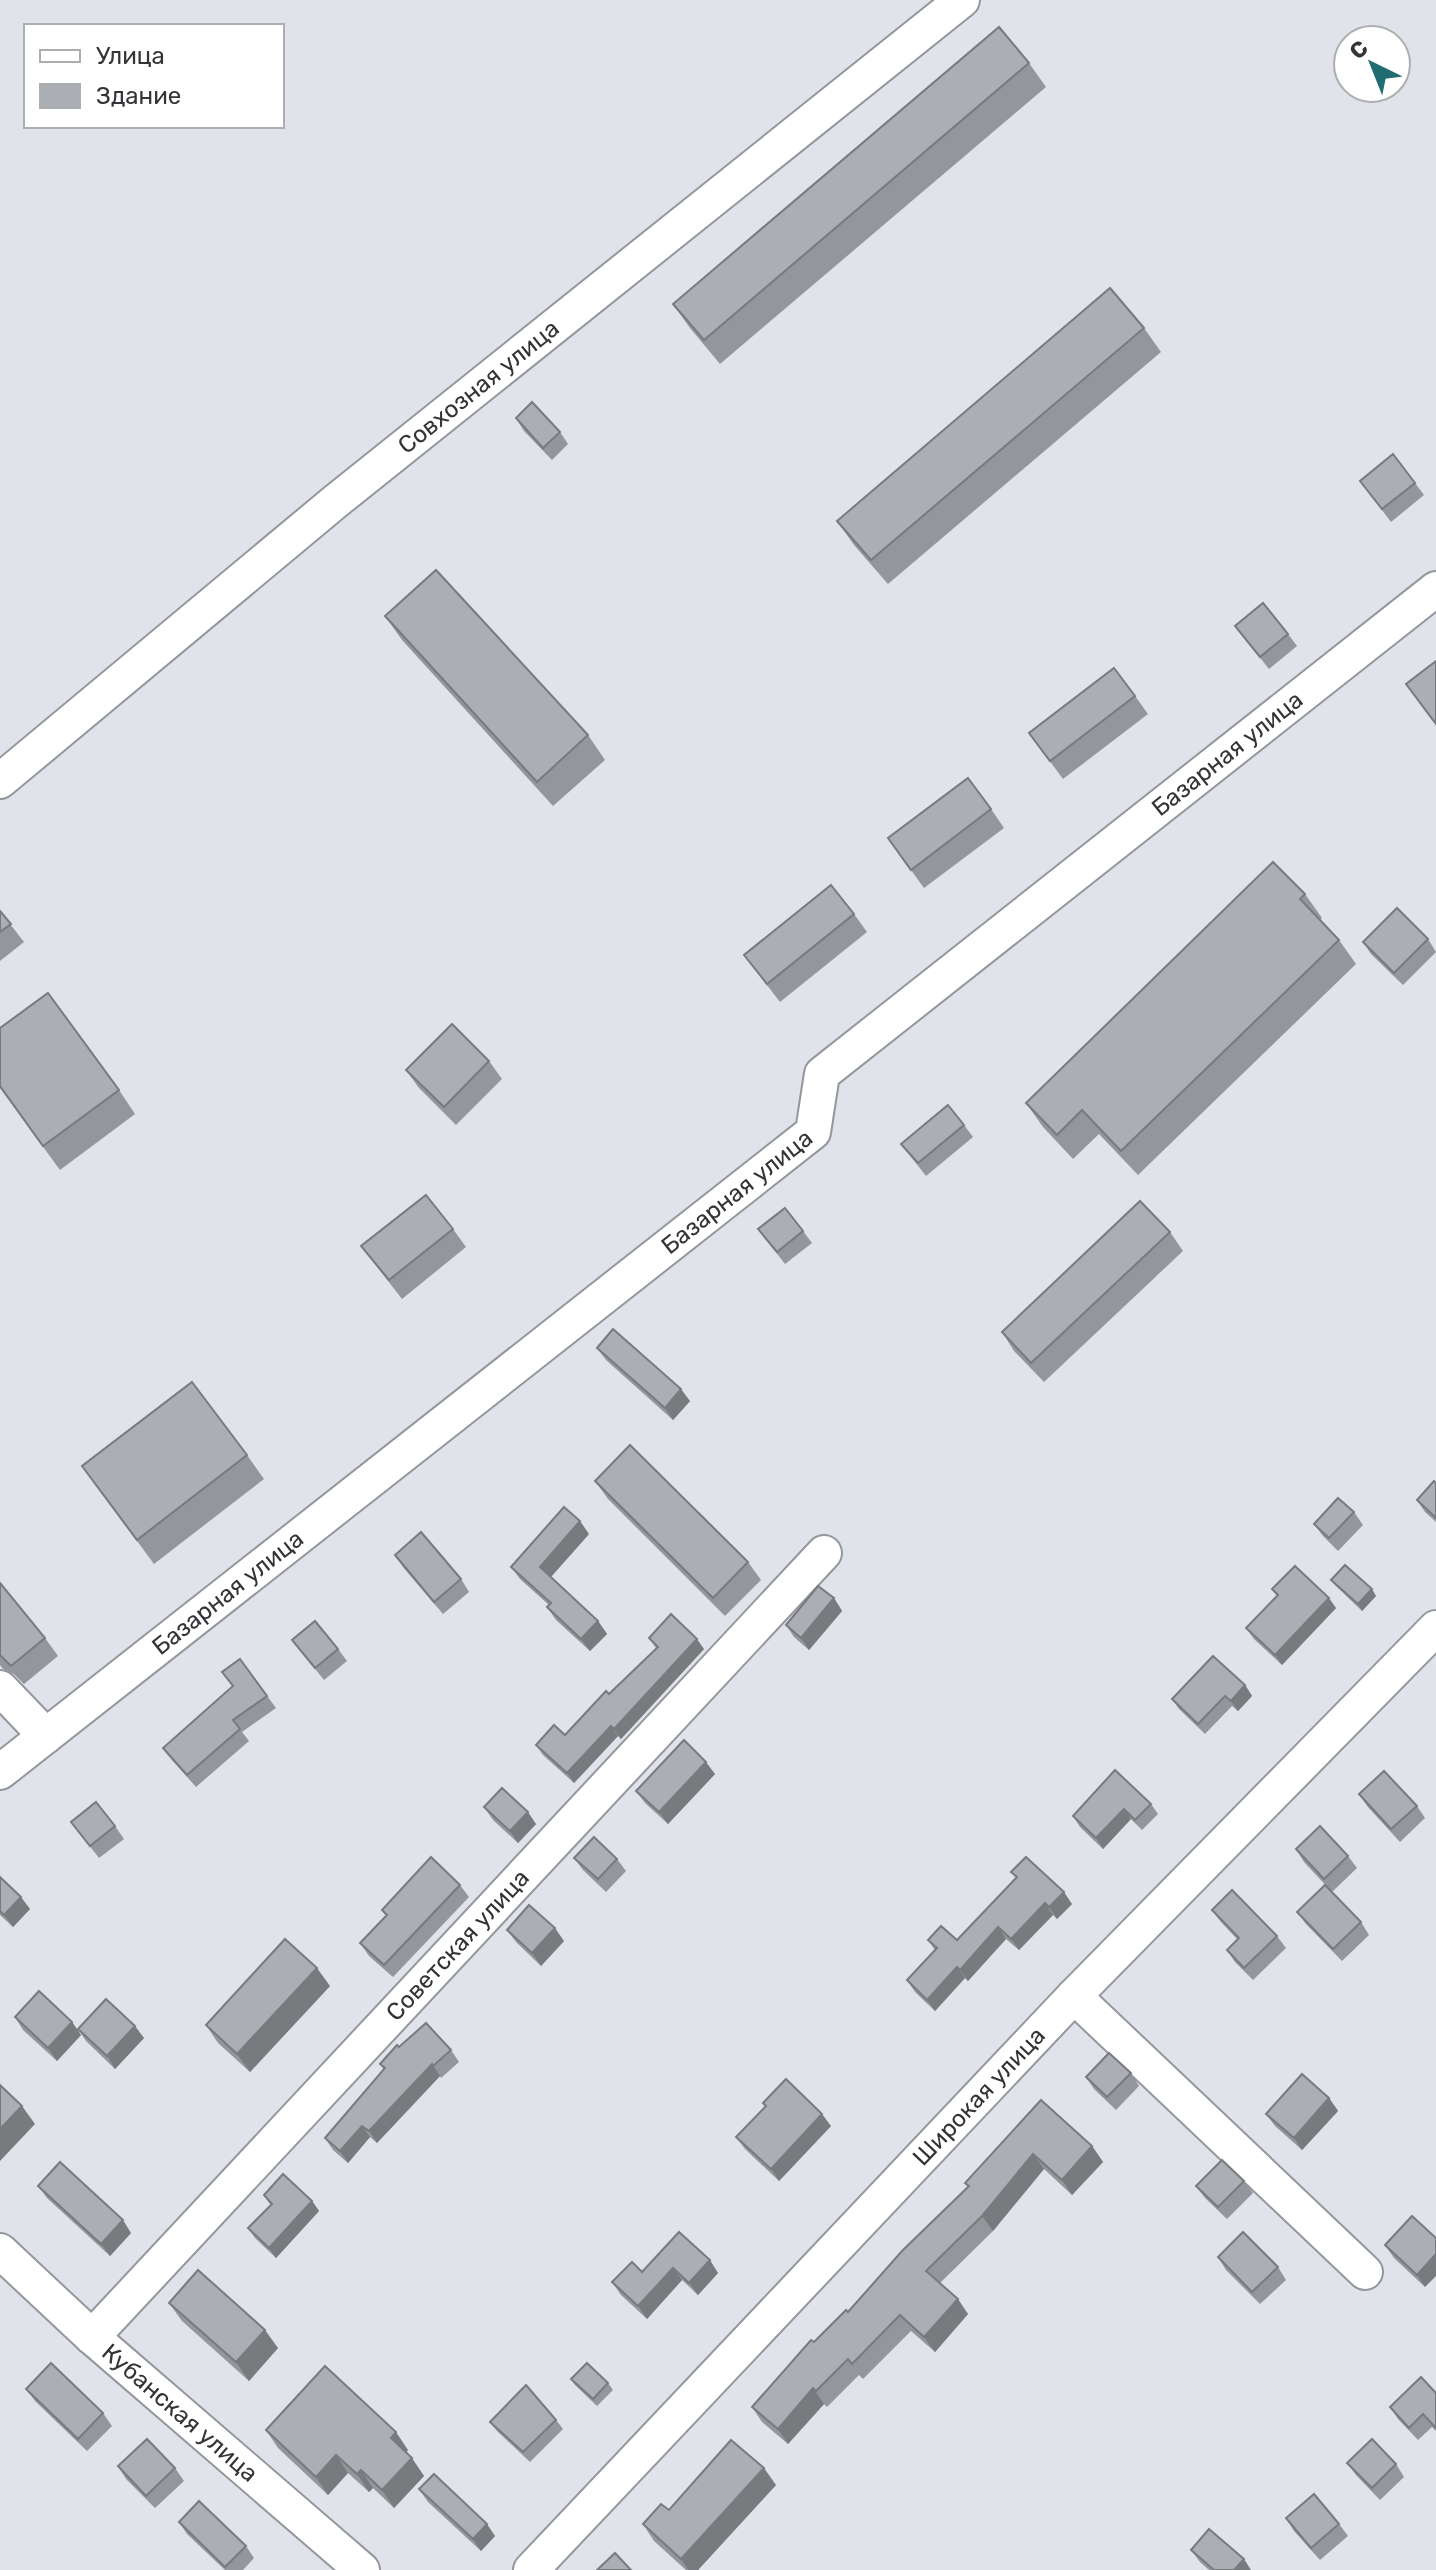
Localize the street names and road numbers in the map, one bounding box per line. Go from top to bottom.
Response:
street label: Совхозная улица [392,314,565,460]
street label: Базарная улица [1146,686,1308,822]
street label: Базарная улица [656,1124,818,1260]
street label: Базарная улица [147,1525,309,1661]
street label: Советская улица [381,1864,535,2027]
street label: Широкая улица [907,2021,1051,2171]
street label: Кубанская улица [96,2338,263,2488]

